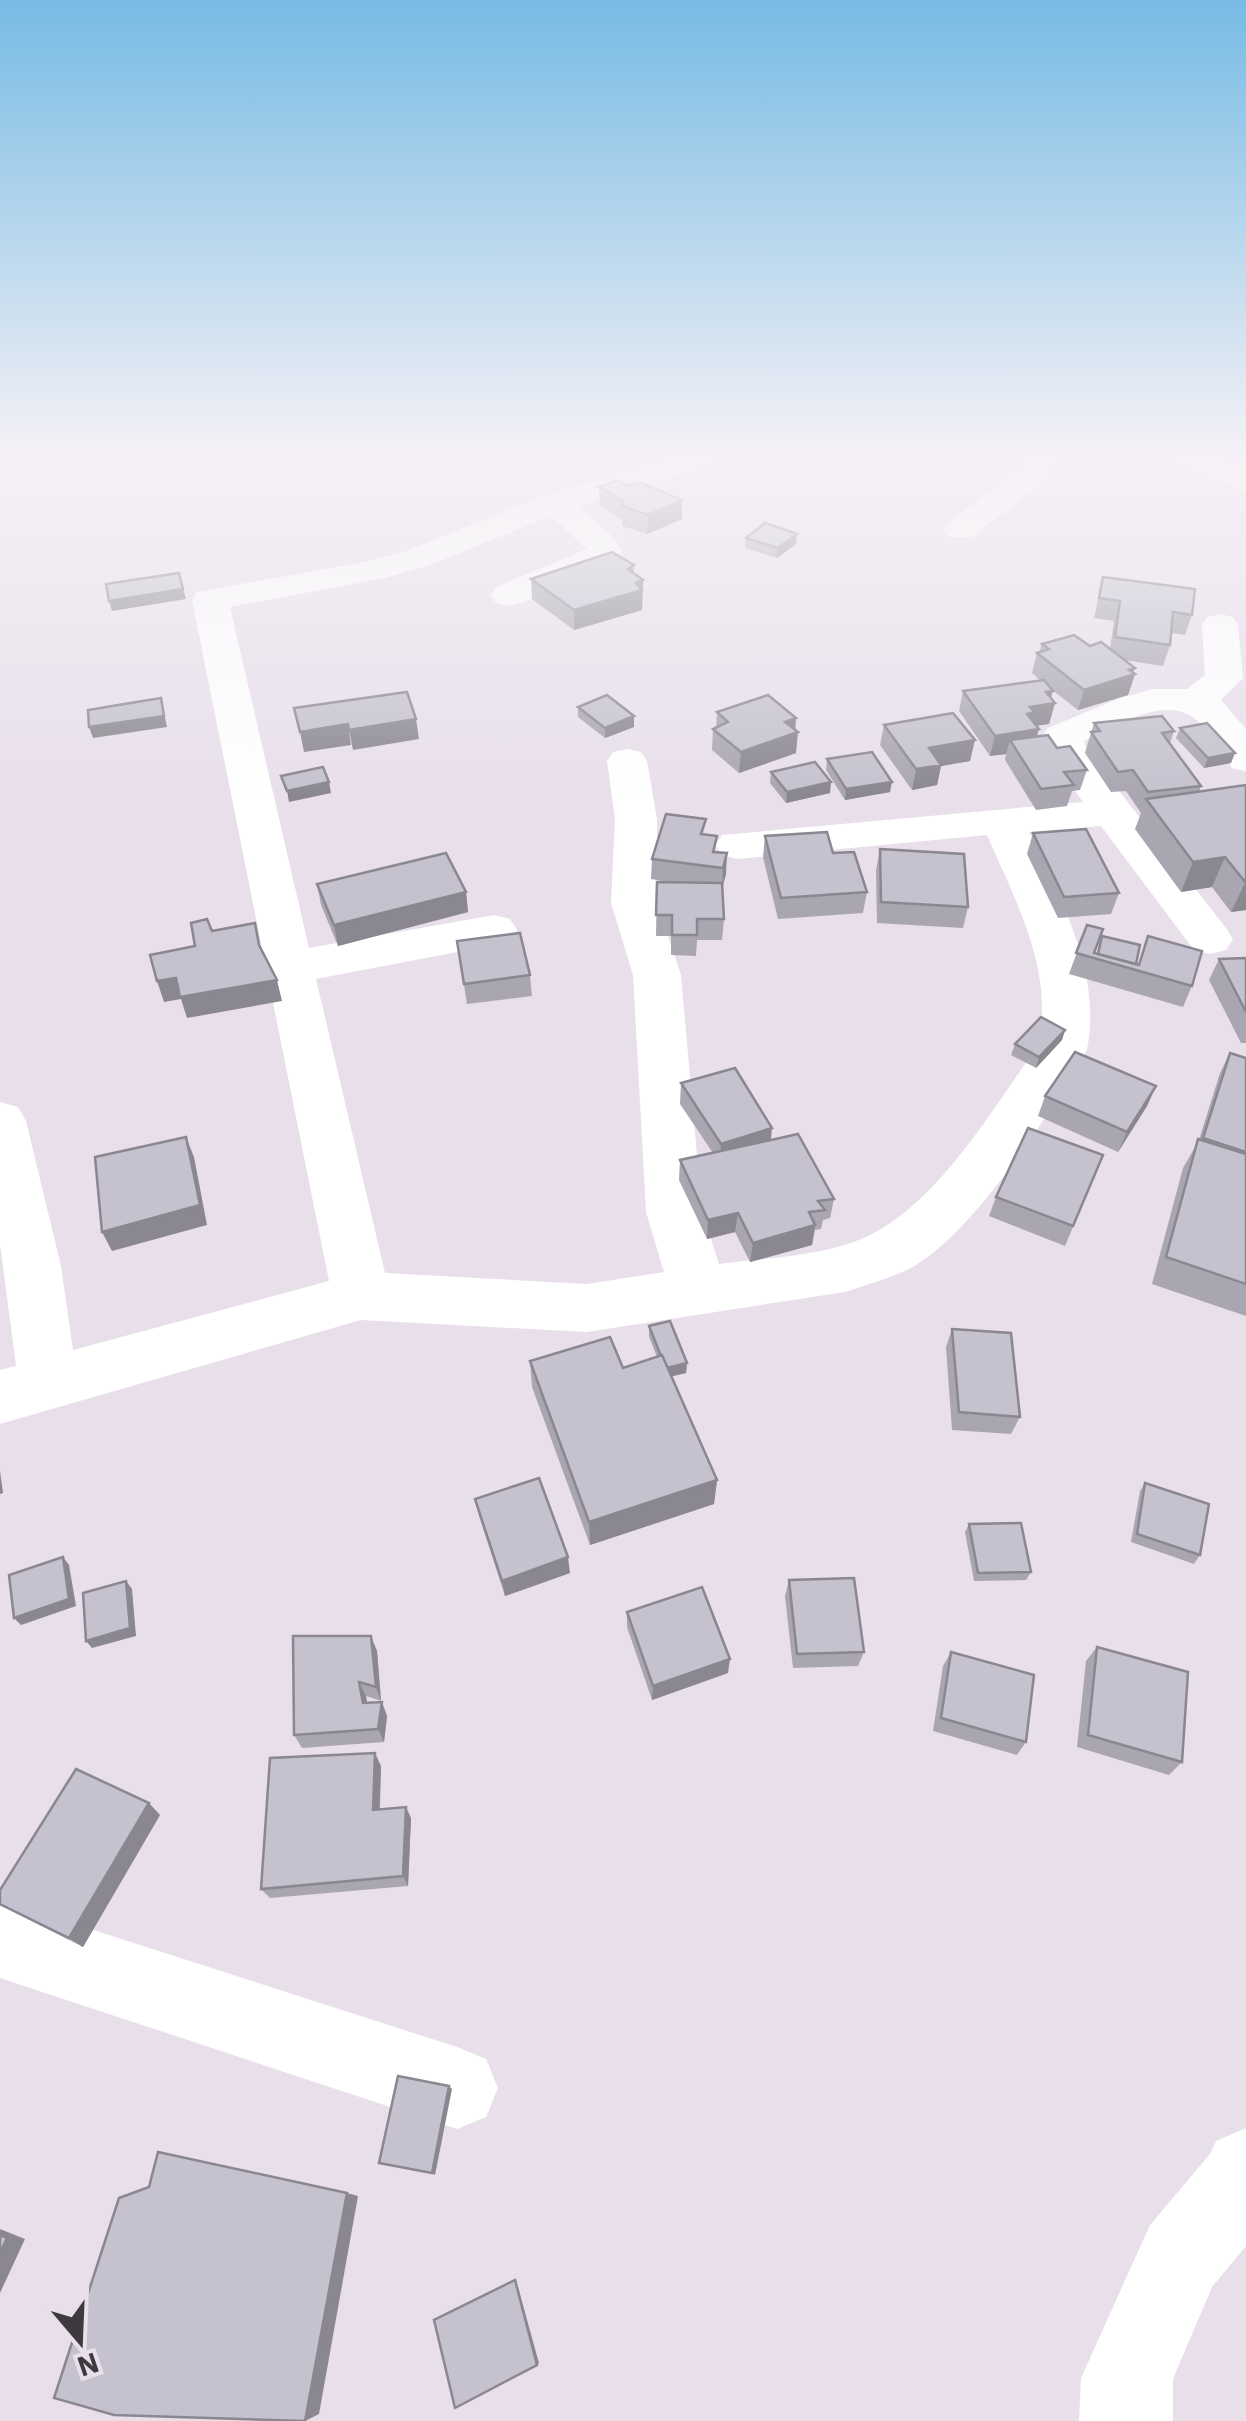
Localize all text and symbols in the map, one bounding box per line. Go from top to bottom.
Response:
north arrow [30,2291,130,2391]
text: N [73,2344,104,2386]

